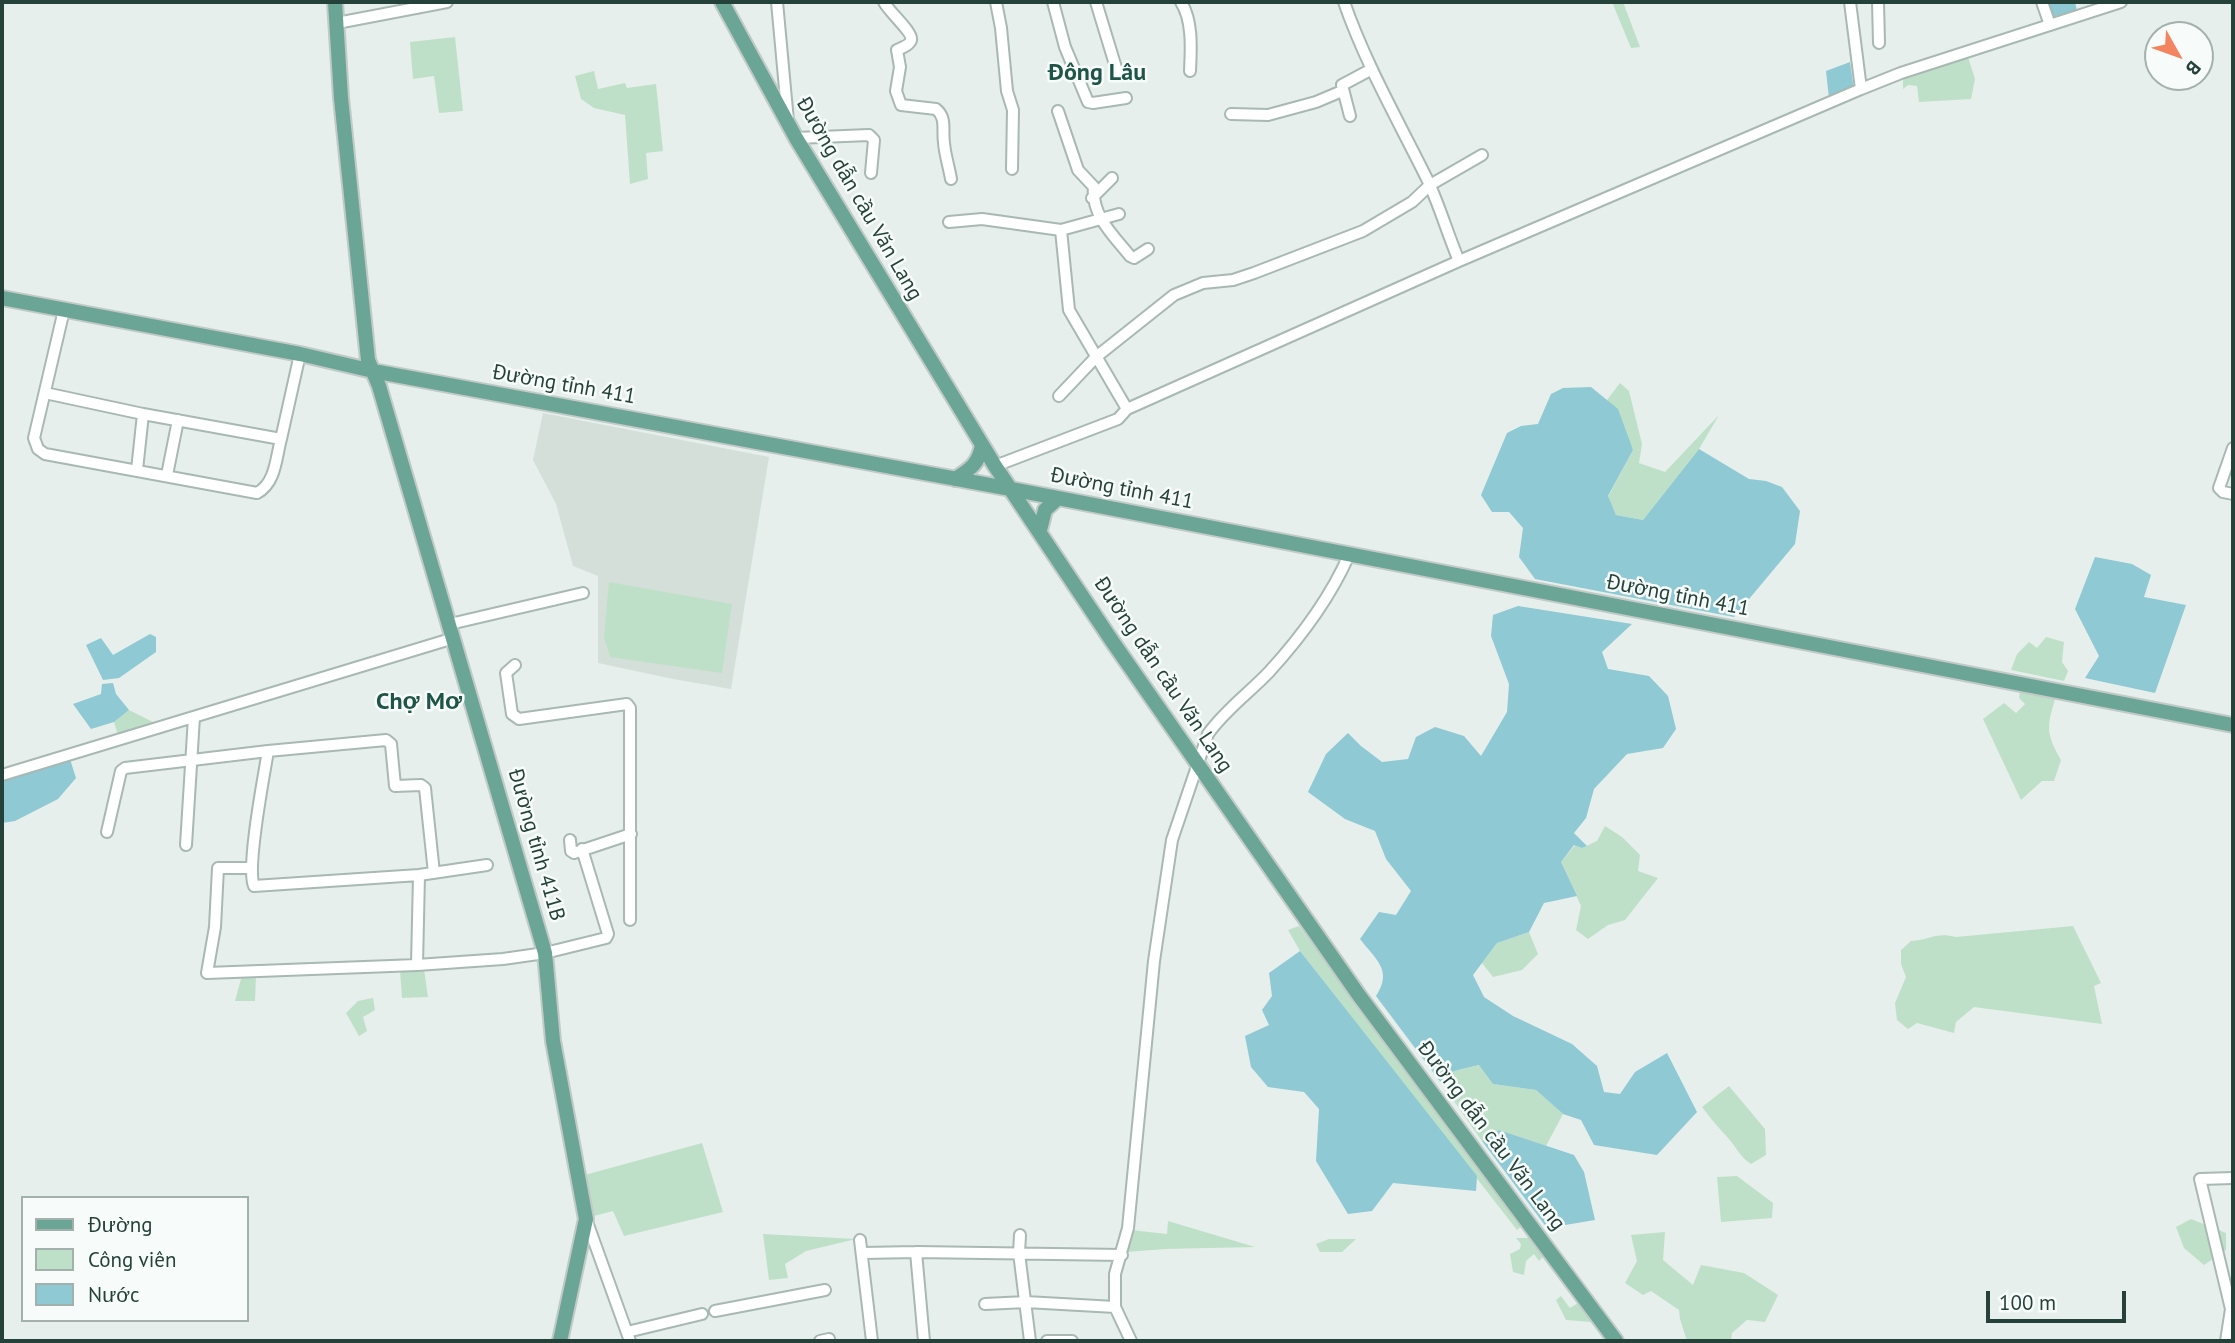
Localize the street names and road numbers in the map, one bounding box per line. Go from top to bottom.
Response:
street label: Đường dẫn cầu Văn Lang [791,93,927,305]
street label: Đường tỉnh 411 [491,360,637,410]
street label: Đường tỉnh 411 [1049,463,1195,515]
street label: Đường tỉnh 411 [1605,570,1751,622]
street label: Đường dẫn cầu Văn Lang [1088,573,1238,777]
street label: Đường tỉnh 411B [502,766,570,924]
street label: Đường dẫn cầu Văn Lang [1412,1036,1570,1236]

